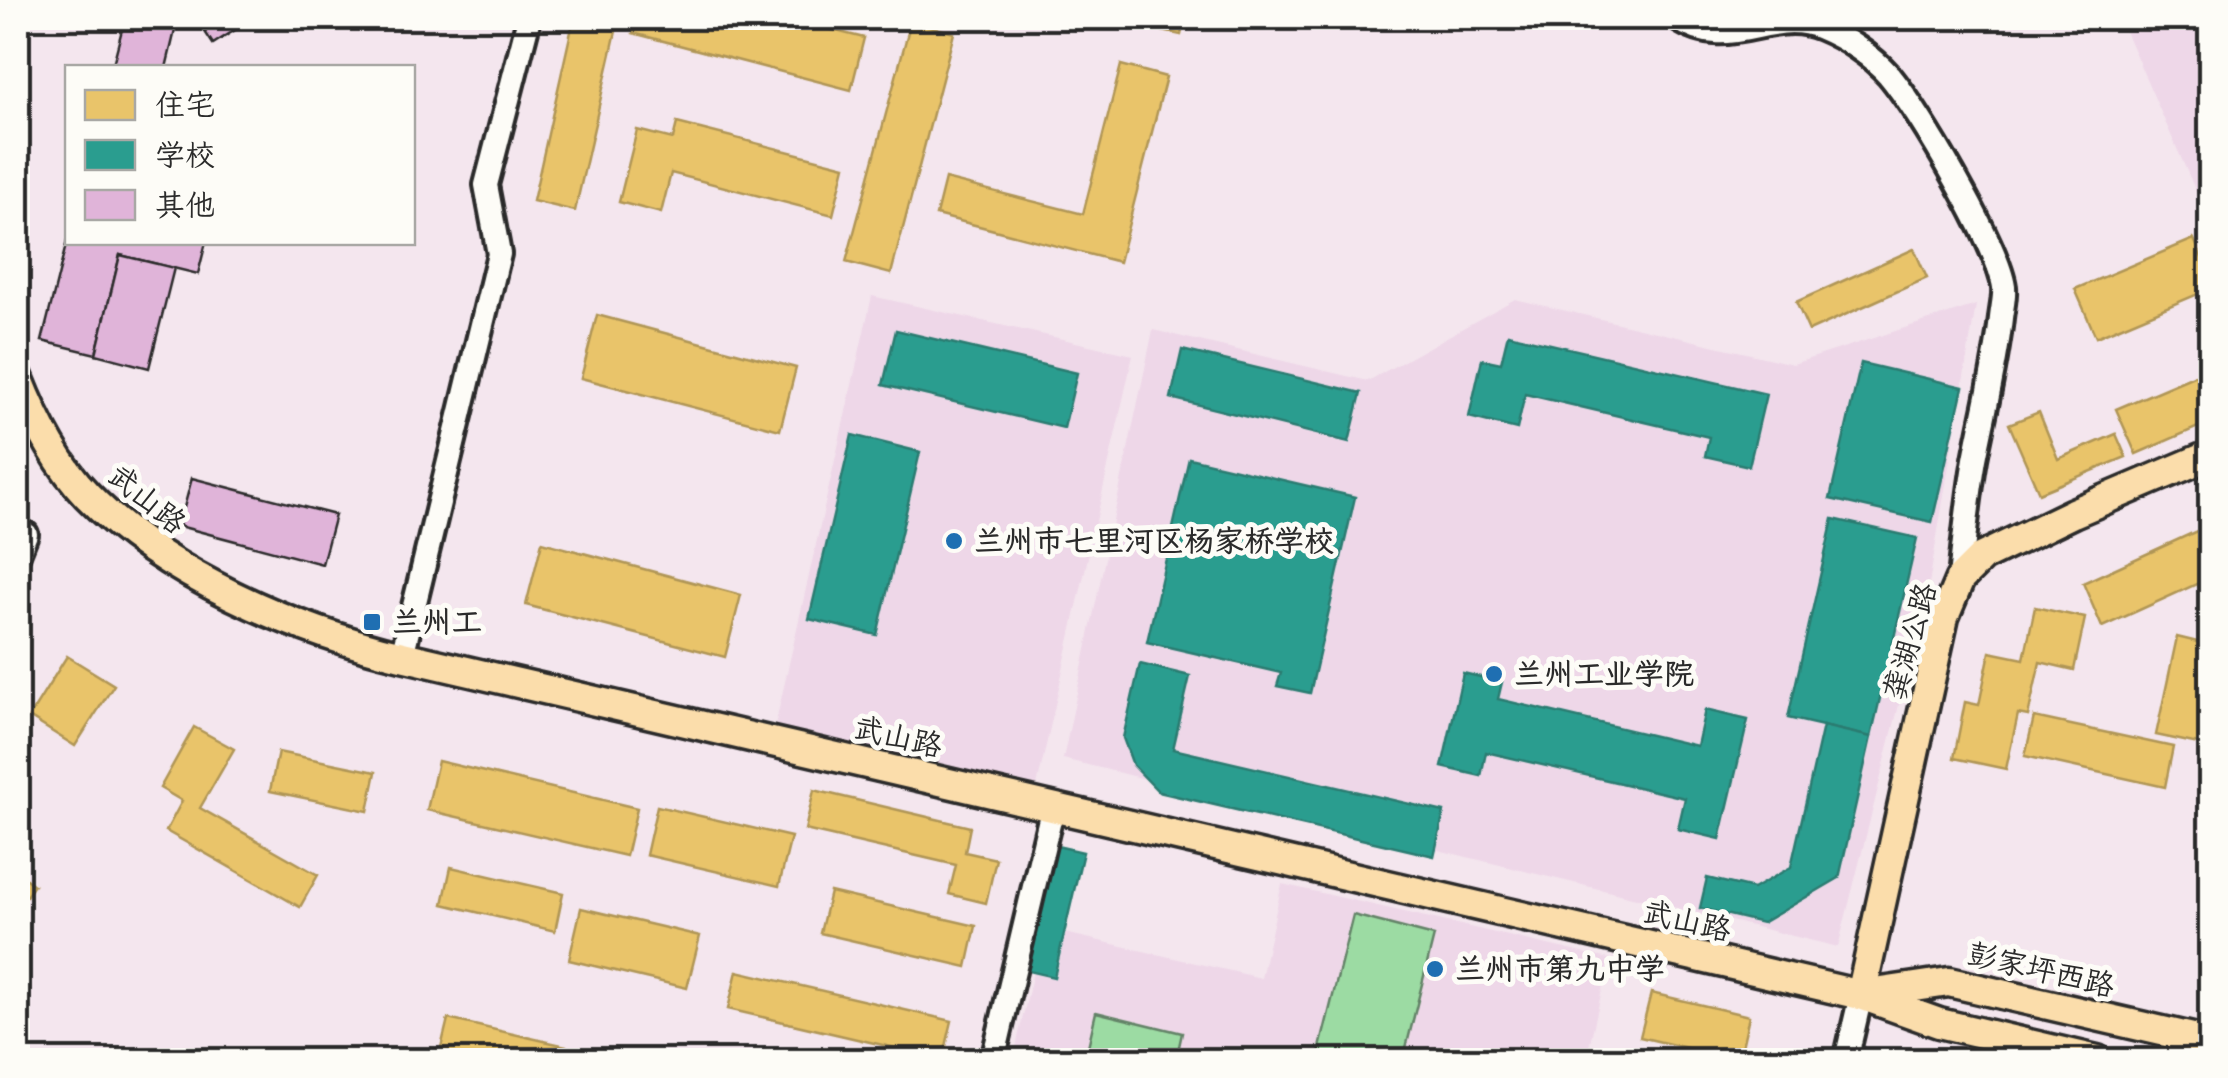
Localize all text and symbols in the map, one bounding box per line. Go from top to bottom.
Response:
legend [65,65,415,245]
text: 住宅 [155,85,215,127]
text: 学校 [155,135,215,177]
text: 其他 [155,185,215,227]
street label: 武山路 [98,455,195,544]
place label: 兰州市七里河区杨家桥学校 [974,521,1334,563]
marker: 兰州市七里河区杨家桥学校 [943,530,965,552]
street label: 龚湖公路 [1874,578,1948,705]
place label: 兰州工 [392,602,482,644]
marker: 兰州工 [361,611,383,633]
place label: 兰州工业学院 [1514,654,1694,696]
marker: 兰州工业学院 [1483,663,1505,685]
street label: 武山路 [849,707,946,769]
street label: 武山路 [1638,891,1735,953]
street label: 彭家坪西路 [1963,934,2119,1008]
place label: 兰州市第九中学 [1455,949,1665,991]
marker: 兰州市第九中学 [1424,958,1446,980]

